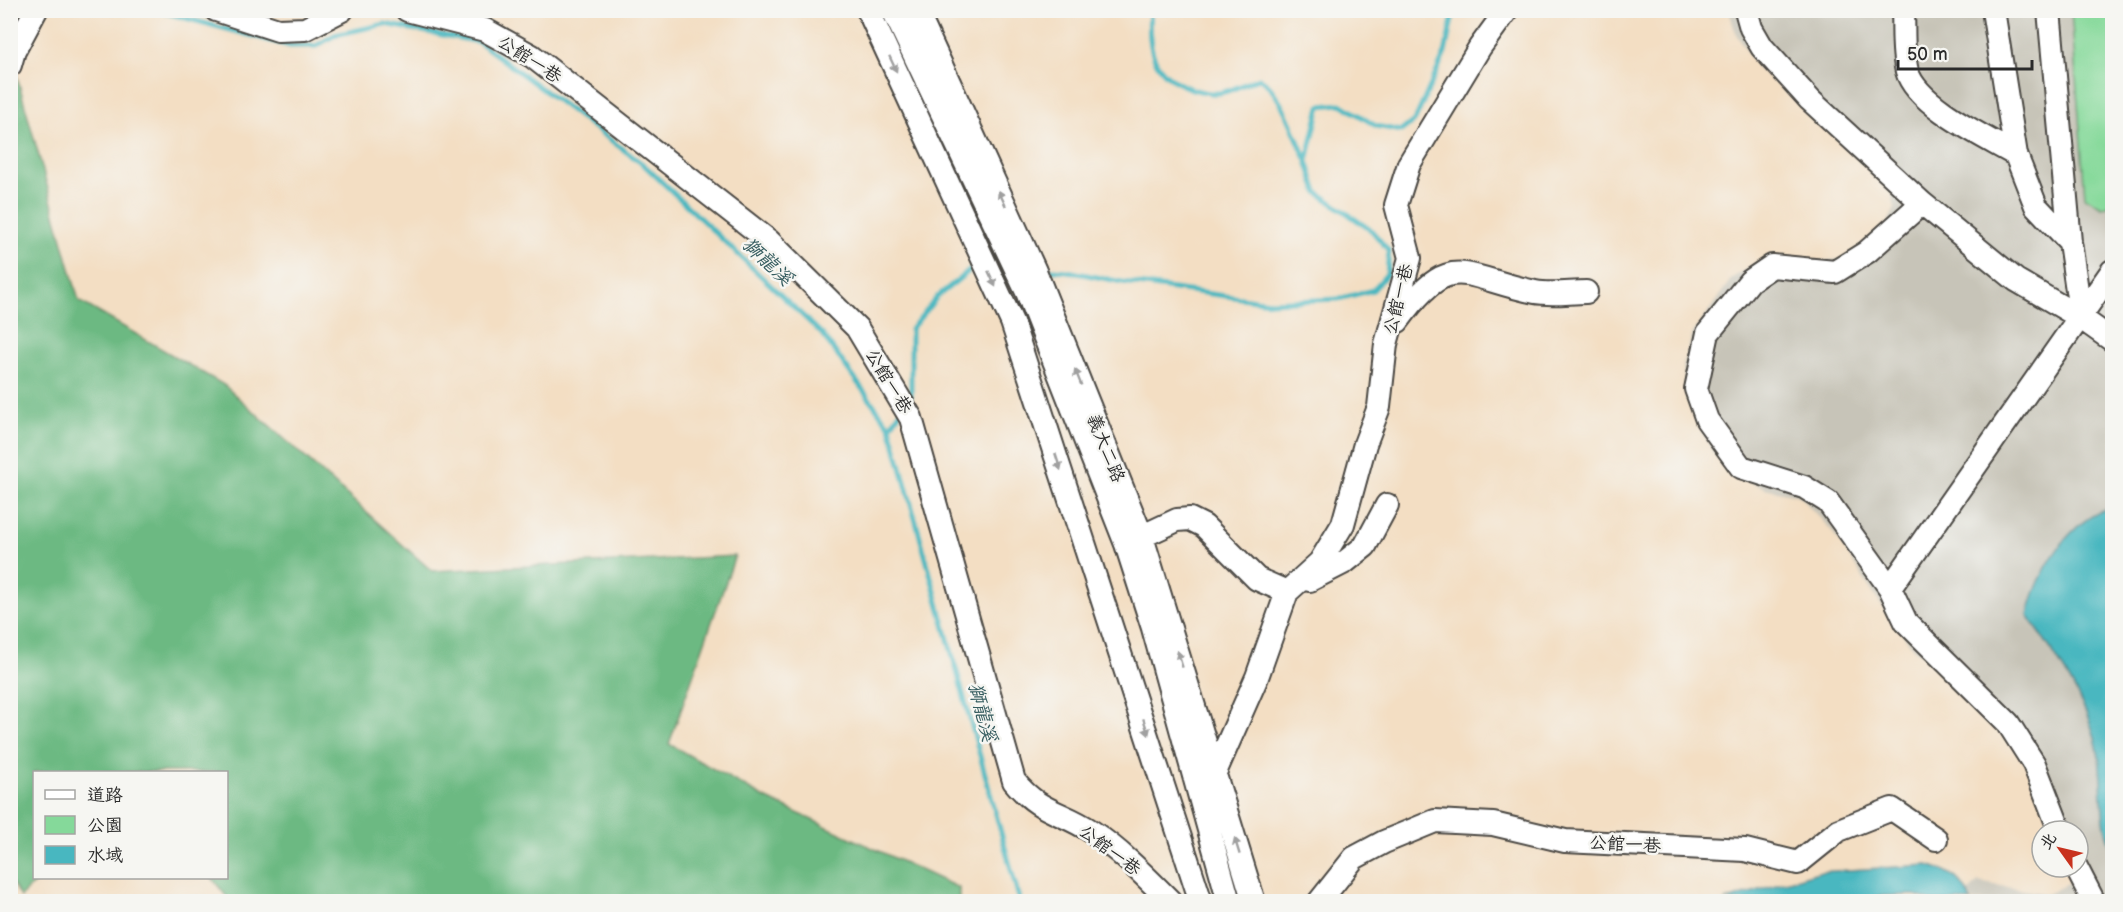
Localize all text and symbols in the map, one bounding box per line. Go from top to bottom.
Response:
street label: 公館一巷 [494,31,566,88]
scale bar [1898,33,2032,71]
text: 50 m [1907,44,1948,65]
one-way arrow [888,55,897,72]
one-way arrow [997,189,1006,206]
water label: 獅龍溪 [737,232,798,292]
street label: 公館一巷 [1380,262,1417,337]
one-way arrow [988,270,997,287]
street label: 公館一巷 [861,345,916,418]
one-way arrow [1073,368,1082,386]
street label: 義大二路 [1082,411,1129,485]
one-way arrow [1054,453,1064,471]
one-way arrow [1174,650,1184,668]
water label: 獅龍溪 [963,680,1002,745]
one-way arrow [1142,718,1151,736]
legend [33,771,228,879]
text: 道路 [87,785,123,806]
text: 公園 [87,815,123,836]
north arrow [2030,819,2090,879]
street label: 公館一巷 [1075,820,1145,880]
text: 北 [2036,829,2061,853]
street label: 公館一巷 [1588,832,1661,857]
one-way arrow [1232,837,1241,855]
text: 水域 [87,845,123,866]

